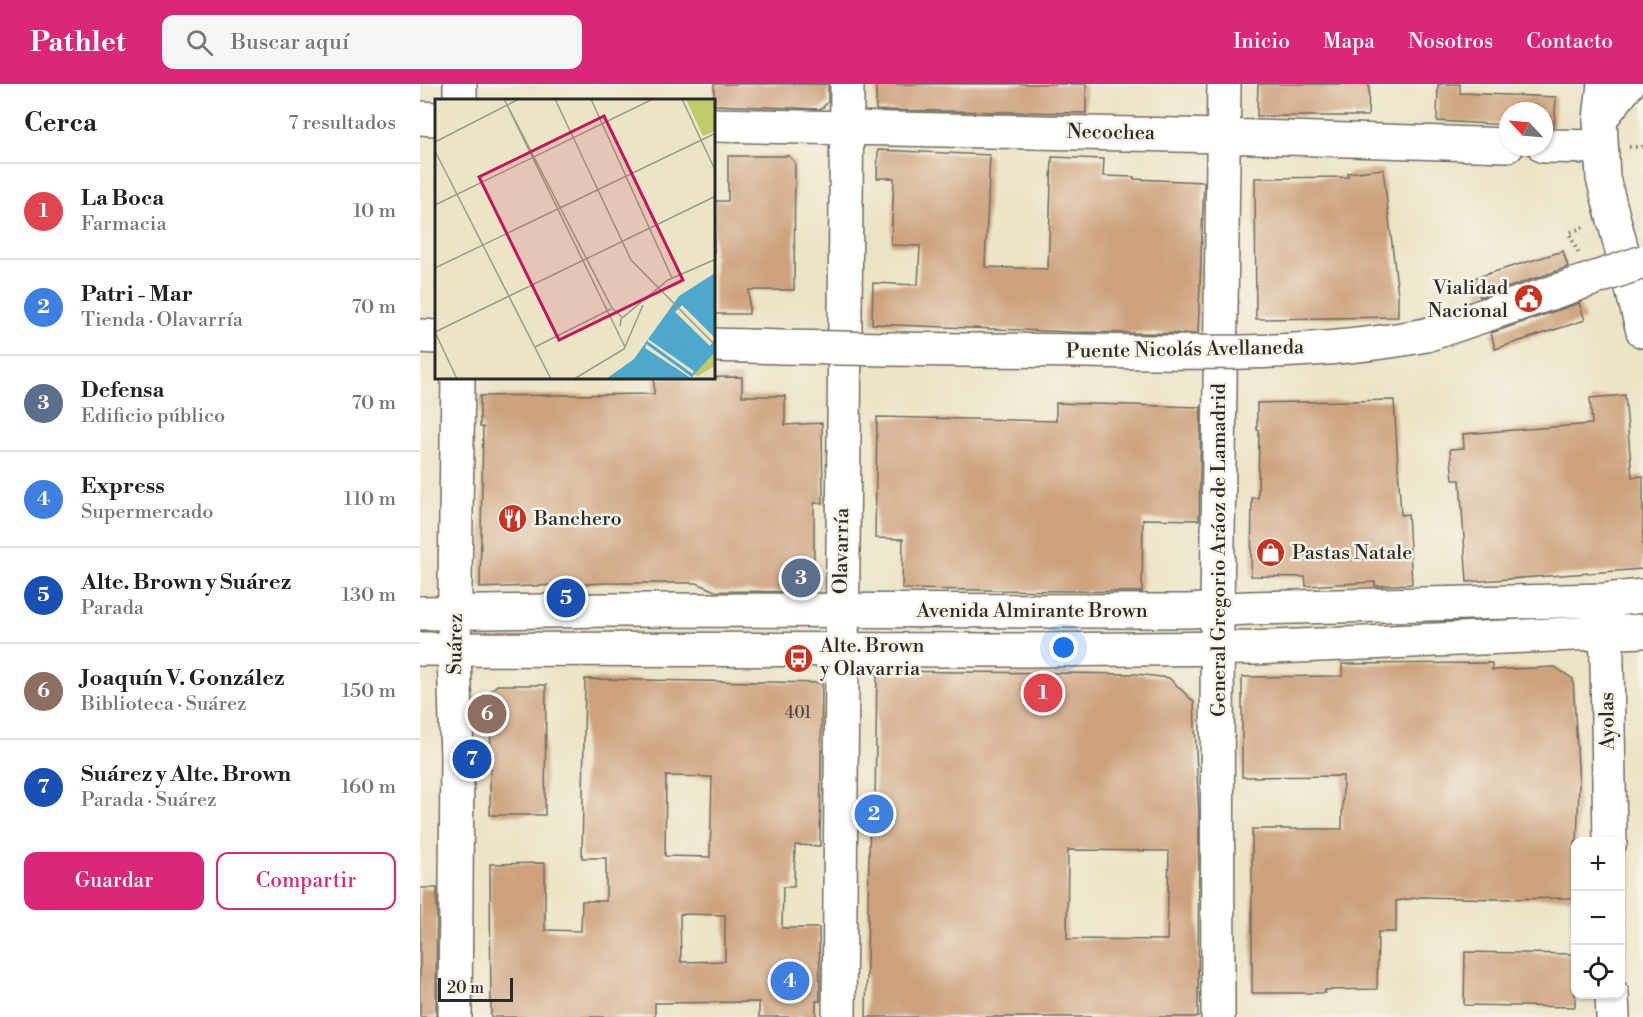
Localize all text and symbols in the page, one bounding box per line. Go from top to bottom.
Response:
search box [162,15,582,69]
text: Pathlet [30,25,126,60]
icon: search [183,26,216,59]
text: Buscar aquí [231,29,349,56]
text: Inicio [1233,29,1290,55]
text: Mapa [1323,29,1375,55]
text: Nosotros [1408,29,1493,55]
text: Contacto [1526,29,1613,55]
inset map [435,99,716,380]
north arrow [1499,102,1553,156]
text: Cerca [24,107,97,139]
text: 7 resultados [288,111,396,136]
street label: Necochea [1067,120,1156,146]
text: La Boca [81,185,164,212]
text: 1 [39,199,48,224]
text: 10 m [353,199,396,224]
text: Farmacia [81,212,167,237]
place label: Vialidad Nacional [1427,276,1509,324]
text: Patri - Mar [81,281,193,308]
public building icon: Vialidad Nacional [1513,283,1545,315]
text: 2 [37,295,50,320]
text: 70 m [352,295,396,320]
text: Tienda · Olavarría [81,308,243,333]
street label: Puente Nicolás Avellaneda [1066,335,1305,365]
text: Defensa [81,377,164,404]
street label: General Gregorio Aráoz de Lamadrid [1207,382,1232,717]
text: 3 [37,391,50,416]
text: 70 m [352,391,396,416]
text: Edificio público [81,404,225,429]
text: Express [81,473,165,500]
text: 4 [37,487,50,512]
text: 110 m [344,487,396,512]
text: Supermercado [81,500,213,525]
restaurant icon: Banchero [497,503,529,535]
place label: Banchero [533,507,622,532]
street label: Olavarría [829,507,855,594]
shop icon: Pastas Natale [1255,537,1287,569]
place label: Pastas Natale [1292,541,1412,566]
pin: 3 [782,556,820,600]
text: Alte. Brown y Suárez [81,569,291,596]
pin: 5 [546,576,586,620]
text: 5 [37,583,50,608]
text: 130 m [341,583,396,608]
text: Parada [81,596,144,621]
street label: Avenida Almirante Brown [915,599,1148,624]
street label: Suárez [443,613,469,675]
your location [1049,633,1078,662]
place label: Alte. Brown y Olavarria [819,634,924,682]
bus stop icon: Alte. Brown y Olavarria [783,642,815,674]
text: Joaquín V. González [81,665,285,692]
pin: 1 [1024,670,1062,716]
text: 6 [37,679,50,704]
text: 150 m [341,679,396,704]
text: Biblioteca · Suárez [81,692,247,717]
pin: 6 [468,692,506,736]
street label: Ayolas [1595,692,1621,751]
house number: 401 [785,703,811,723]
pin: 7 [452,736,492,782]
text: Suárez y Alte. Brown [81,761,291,788]
text: 7 [38,775,49,800]
text: 160 m [341,775,396,800]
text: Parada · Suárez [81,788,217,813]
pin: 2 [854,792,894,836]
map controls [1571,837,1625,999]
button: + [1571,837,1625,891]
button: Guardar [24,852,204,910]
button: Compartir [216,852,396,910]
button: − [1571,891,1625,945]
button: locate [1571,945,1625,999]
pin: 4 [770,958,809,1004]
scale bar [438,975,513,1002]
text: 20 m [447,978,484,998]

